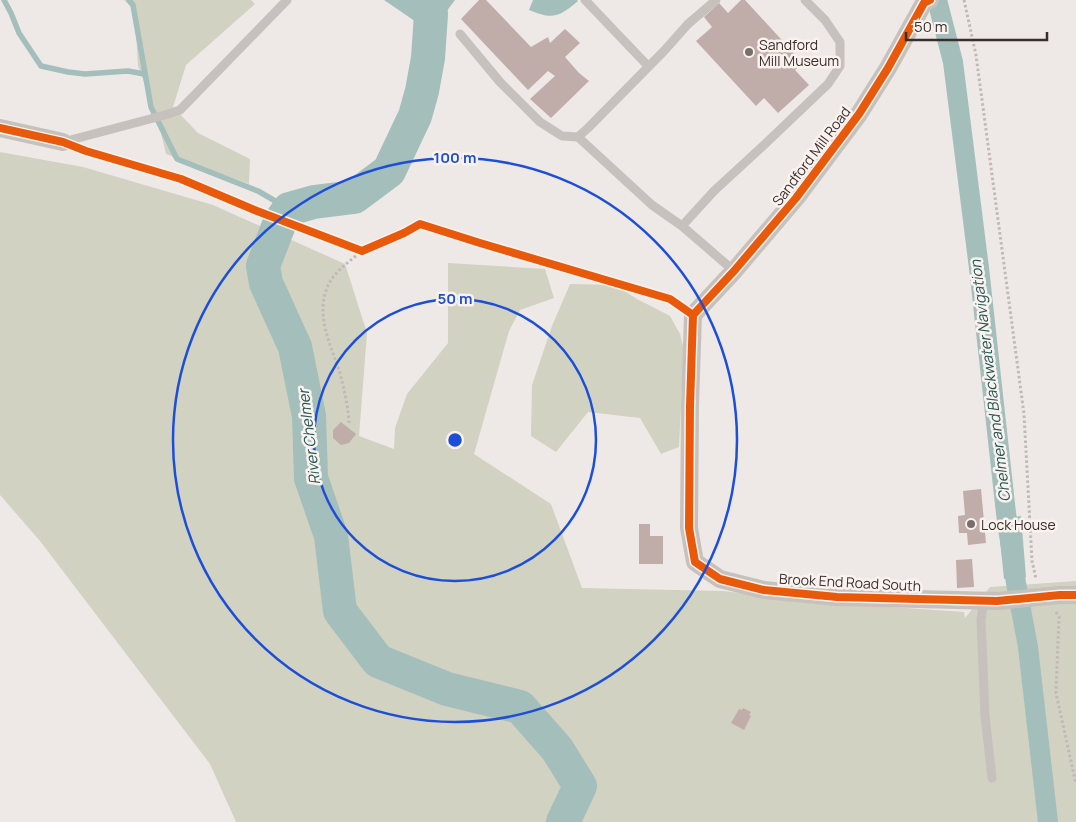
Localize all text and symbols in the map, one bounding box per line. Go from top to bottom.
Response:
scale bar [906,10,1047,42]
text: 50 m [914,16,948,37]
place label: Sandford Mill Museum [759,35,839,70]
marker: Sandford Mill Museum [743,46,755,58]
street label: Sandford Mill Road [767,103,855,209]
text: 100 m [434,147,476,168]
water label: Chelmer and Blackwater Navigation [965,258,1015,503]
text: 50 m [437,288,473,309]
water label: River Chelmer [292,385,325,486]
centre of rings [446,431,464,449]
place label: Lock House [981,515,1056,534]
marker: Lock House [965,518,977,530]
street label: Brook End Road South [778,569,922,595]

